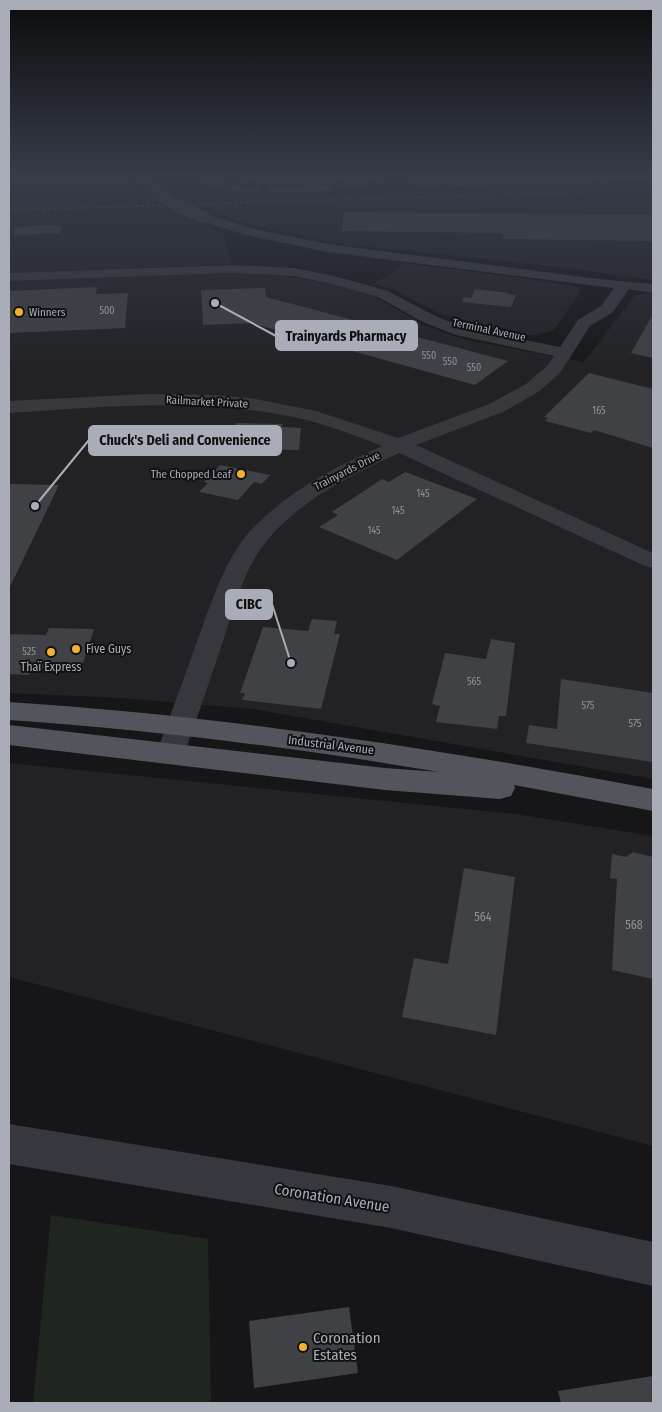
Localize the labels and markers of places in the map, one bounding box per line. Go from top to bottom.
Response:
marker: Winners [13,306,25,318]
place label: Winners [29,306,66,319]
callout: Trainyards Pharmacy [276,321,417,350]
callout: Chuck's Deli and Convenience [89,426,281,455]
place label: The Chopped Leaf [151,468,232,481]
marker: The Chopped Leaf [235,468,247,480]
callout: CIBC [226,590,272,619]
place label: Five Guys [86,642,131,656]
marker: Five Guys [70,643,82,655]
marker: Thaï Express [45,646,57,658]
place label: Thaï Express [21,660,81,674]
place label: Coronation Estates [313,1329,381,1364]
marker: Coronation Estates [297,1341,309,1353]

